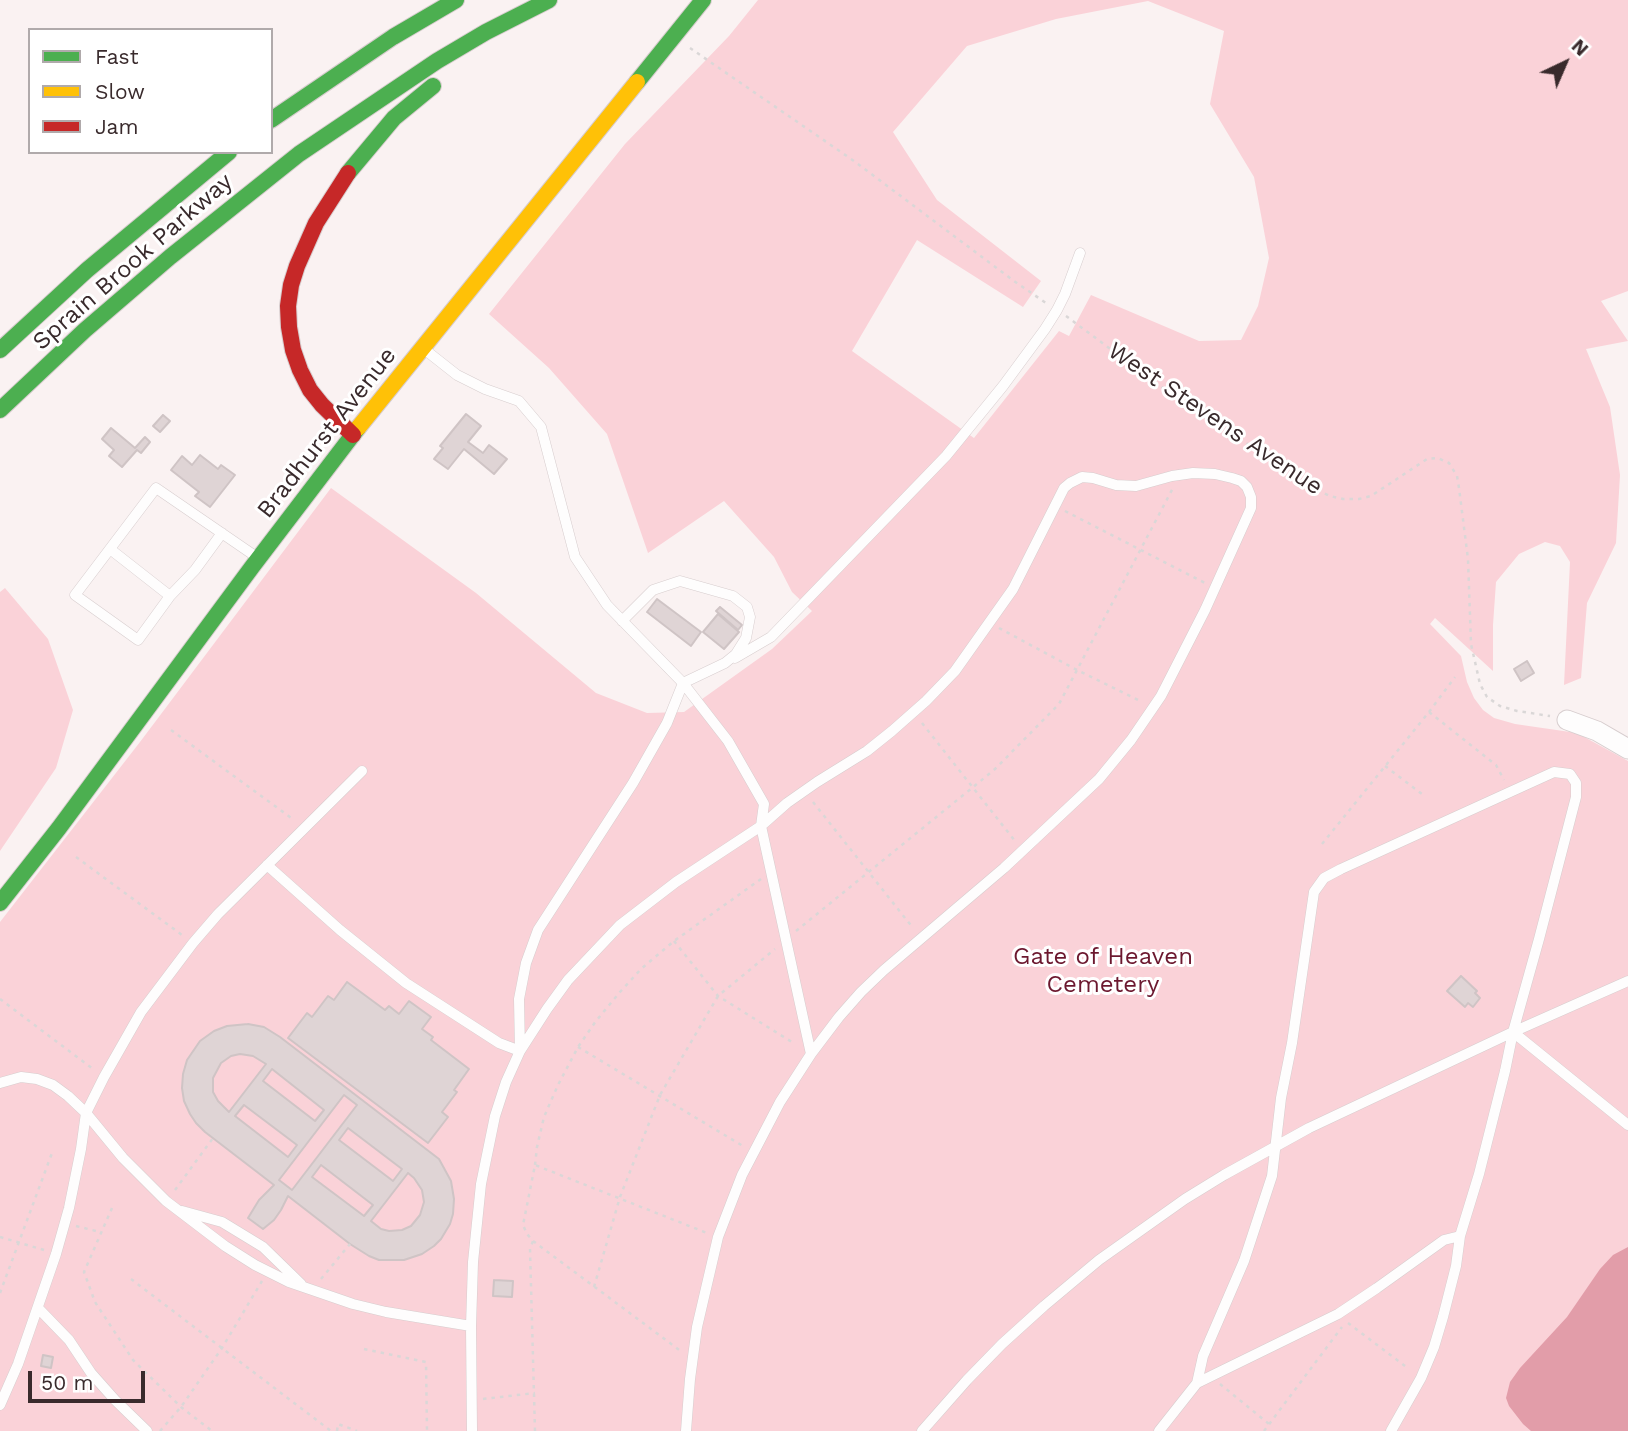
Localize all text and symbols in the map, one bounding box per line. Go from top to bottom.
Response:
legend [28,28,273,154]
north arrow [1530,28,1600,98]
text: N [1567,34,1593,61]
text: Fast [95,44,139,69]
text: Slow [95,79,145,104]
text: Jam [95,114,138,139]
street label: Sprain Brook Parkway [27,167,239,357]
street label: West Stevens Avenue [1102,336,1328,502]
street label: Bradhurst Avenue [251,342,403,524]
park label: Gate of Heaven Cemetery [1013,943,1193,999]
scale bar [32,1358,149,1402]
text: 50 m [41,1370,93,1395]

